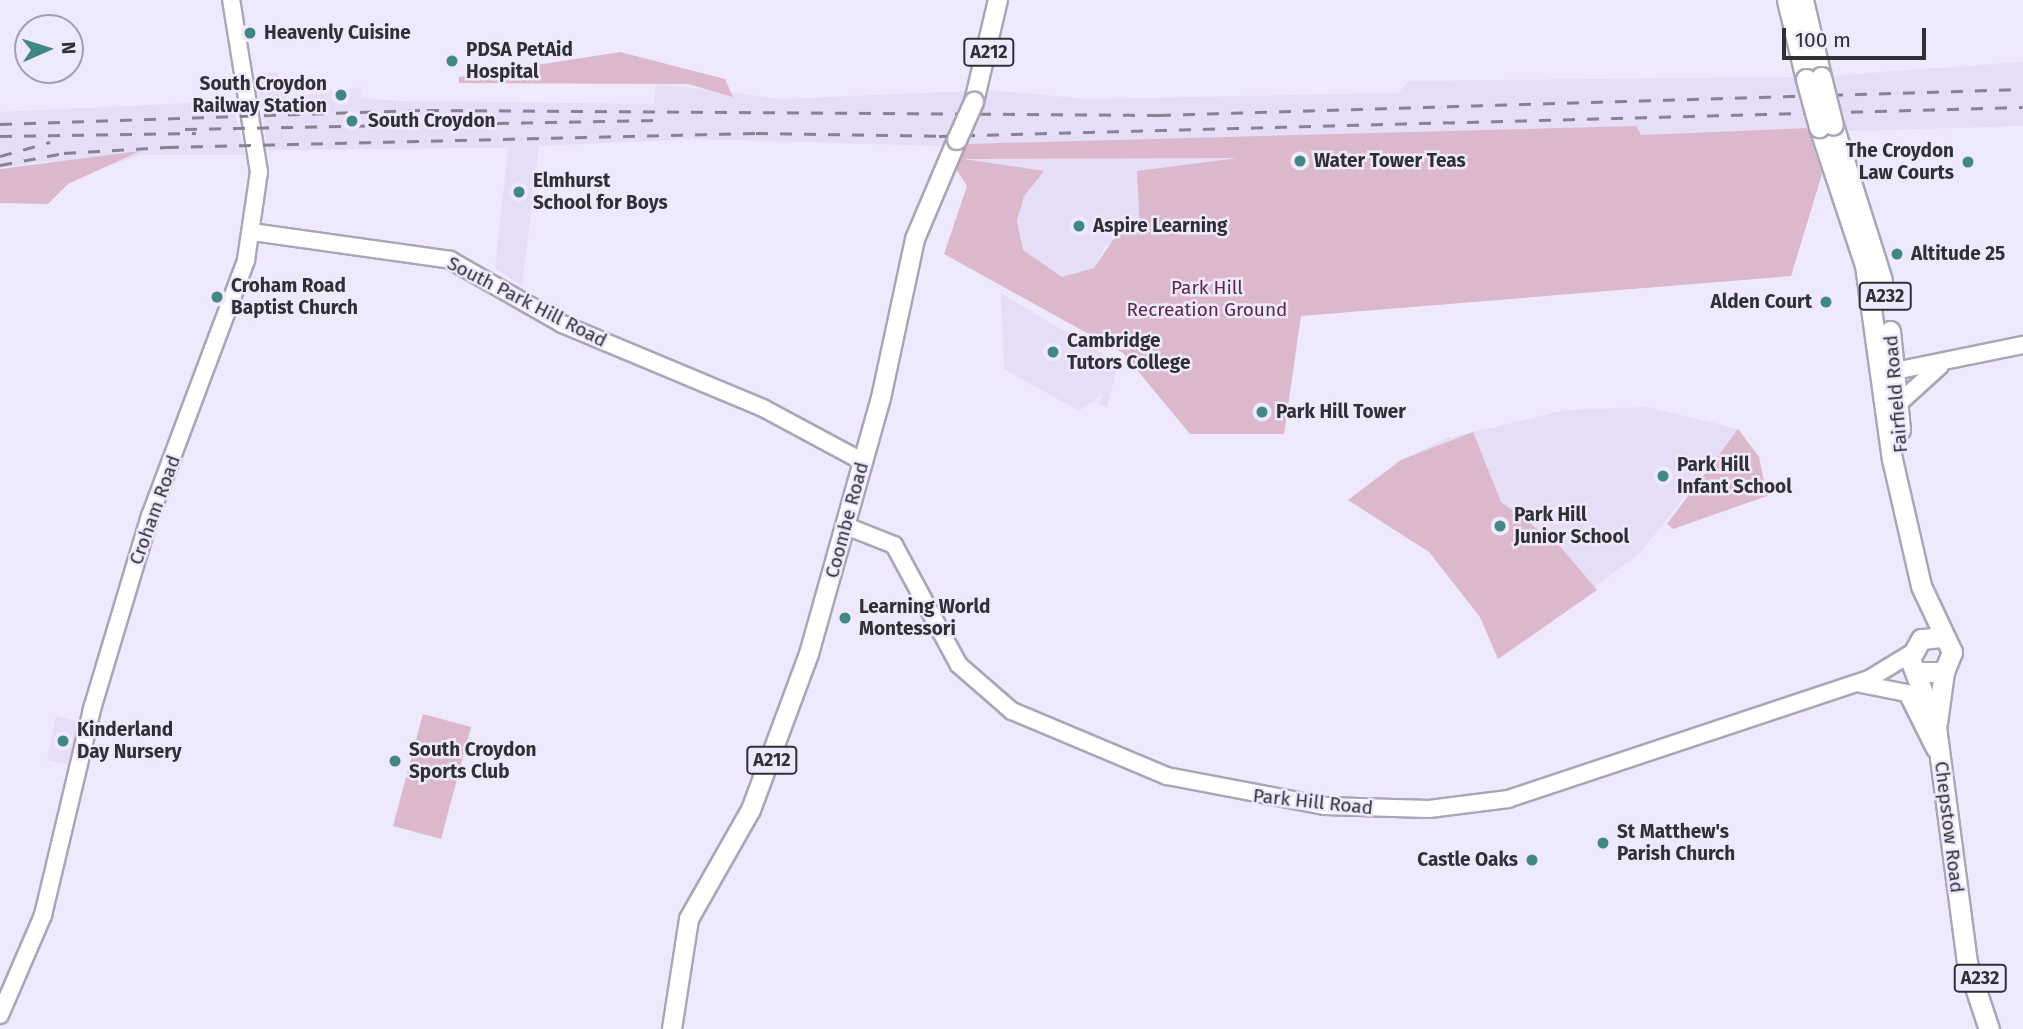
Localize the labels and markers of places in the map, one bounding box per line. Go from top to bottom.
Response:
place label: Heavenly Cuisine [264,22,411,44]
marker: Heavenly Cuisine [242,25,258,41]
place label: PDSA PetAid Hospital [466,39,573,83]
marker: PDSA PetAid Hospital [444,53,460,69]
place label: South Croydon Railway Station [192,73,327,117]
marker: South Croydon Railway Station [333,87,349,103]
place label: South Croydon [368,110,495,132]
marker: South Croydon [342,111,362,131]
place label: The Croydon Law Courts [1846,140,1954,184]
place label: Water Tower Teas [1314,150,1466,172]
marker: Water Tower Teas [1292,153,1308,169]
marker: The Croydon Law Courts [1960,154,1976,170]
place label: Elmhurst School for Boys [533,170,668,214]
marker: Elmhurst School for Boys [511,184,527,200]
place label: Aspire Learning [1093,215,1227,237]
marker: Aspire Learning [1071,218,1087,234]
place label: Altitude 25 [1911,243,2005,265]
marker: Altitude 25 [1889,246,1905,262]
place label: Croham Road Baptist Church [231,275,358,319]
marker: Croham Road Baptist Church [209,289,225,305]
place label: Alden Court [1710,291,1812,313]
marker: Alden Court [1818,294,1834,310]
place label: Cambridge Tutors College [1067,330,1190,374]
marker: Cambridge Tutors College [1045,344,1061,360]
place label: Park Hill Tower [1276,401,1406,423]
marker: Park Hill Tower [1254,404,1270,420]
place label: Park Hill Infant School [1677,454,1792,498]
marker: Park Hill Infant School [1655,468,1671,484]
place label: Park Hill Junior School [1514,504,1629,548]
marker: Park Hill Junior School [1492,518,1508,534]
place label: Learning World Montessori [859,596,990,640]
marker: Learning World Montessori [837,610,853,626]
place label: Kinderland Day Nursery [77,719,182,763]
marker: Kinderland Day Nursery [55,733,71,749]
place label: South Croydon Sports Club [409,739,536,783]
marker: South Croydon Sports Club [387,753,403,769]
place label: St Matthew's Parish Church [1617,821,1735,865]
marker: St Matthew's Parish Church [1595,835,1611,851]
place label: Castle Oaks [1417,849,1518,871]
marker: Castle Oaks [1524,852,1540,868]

